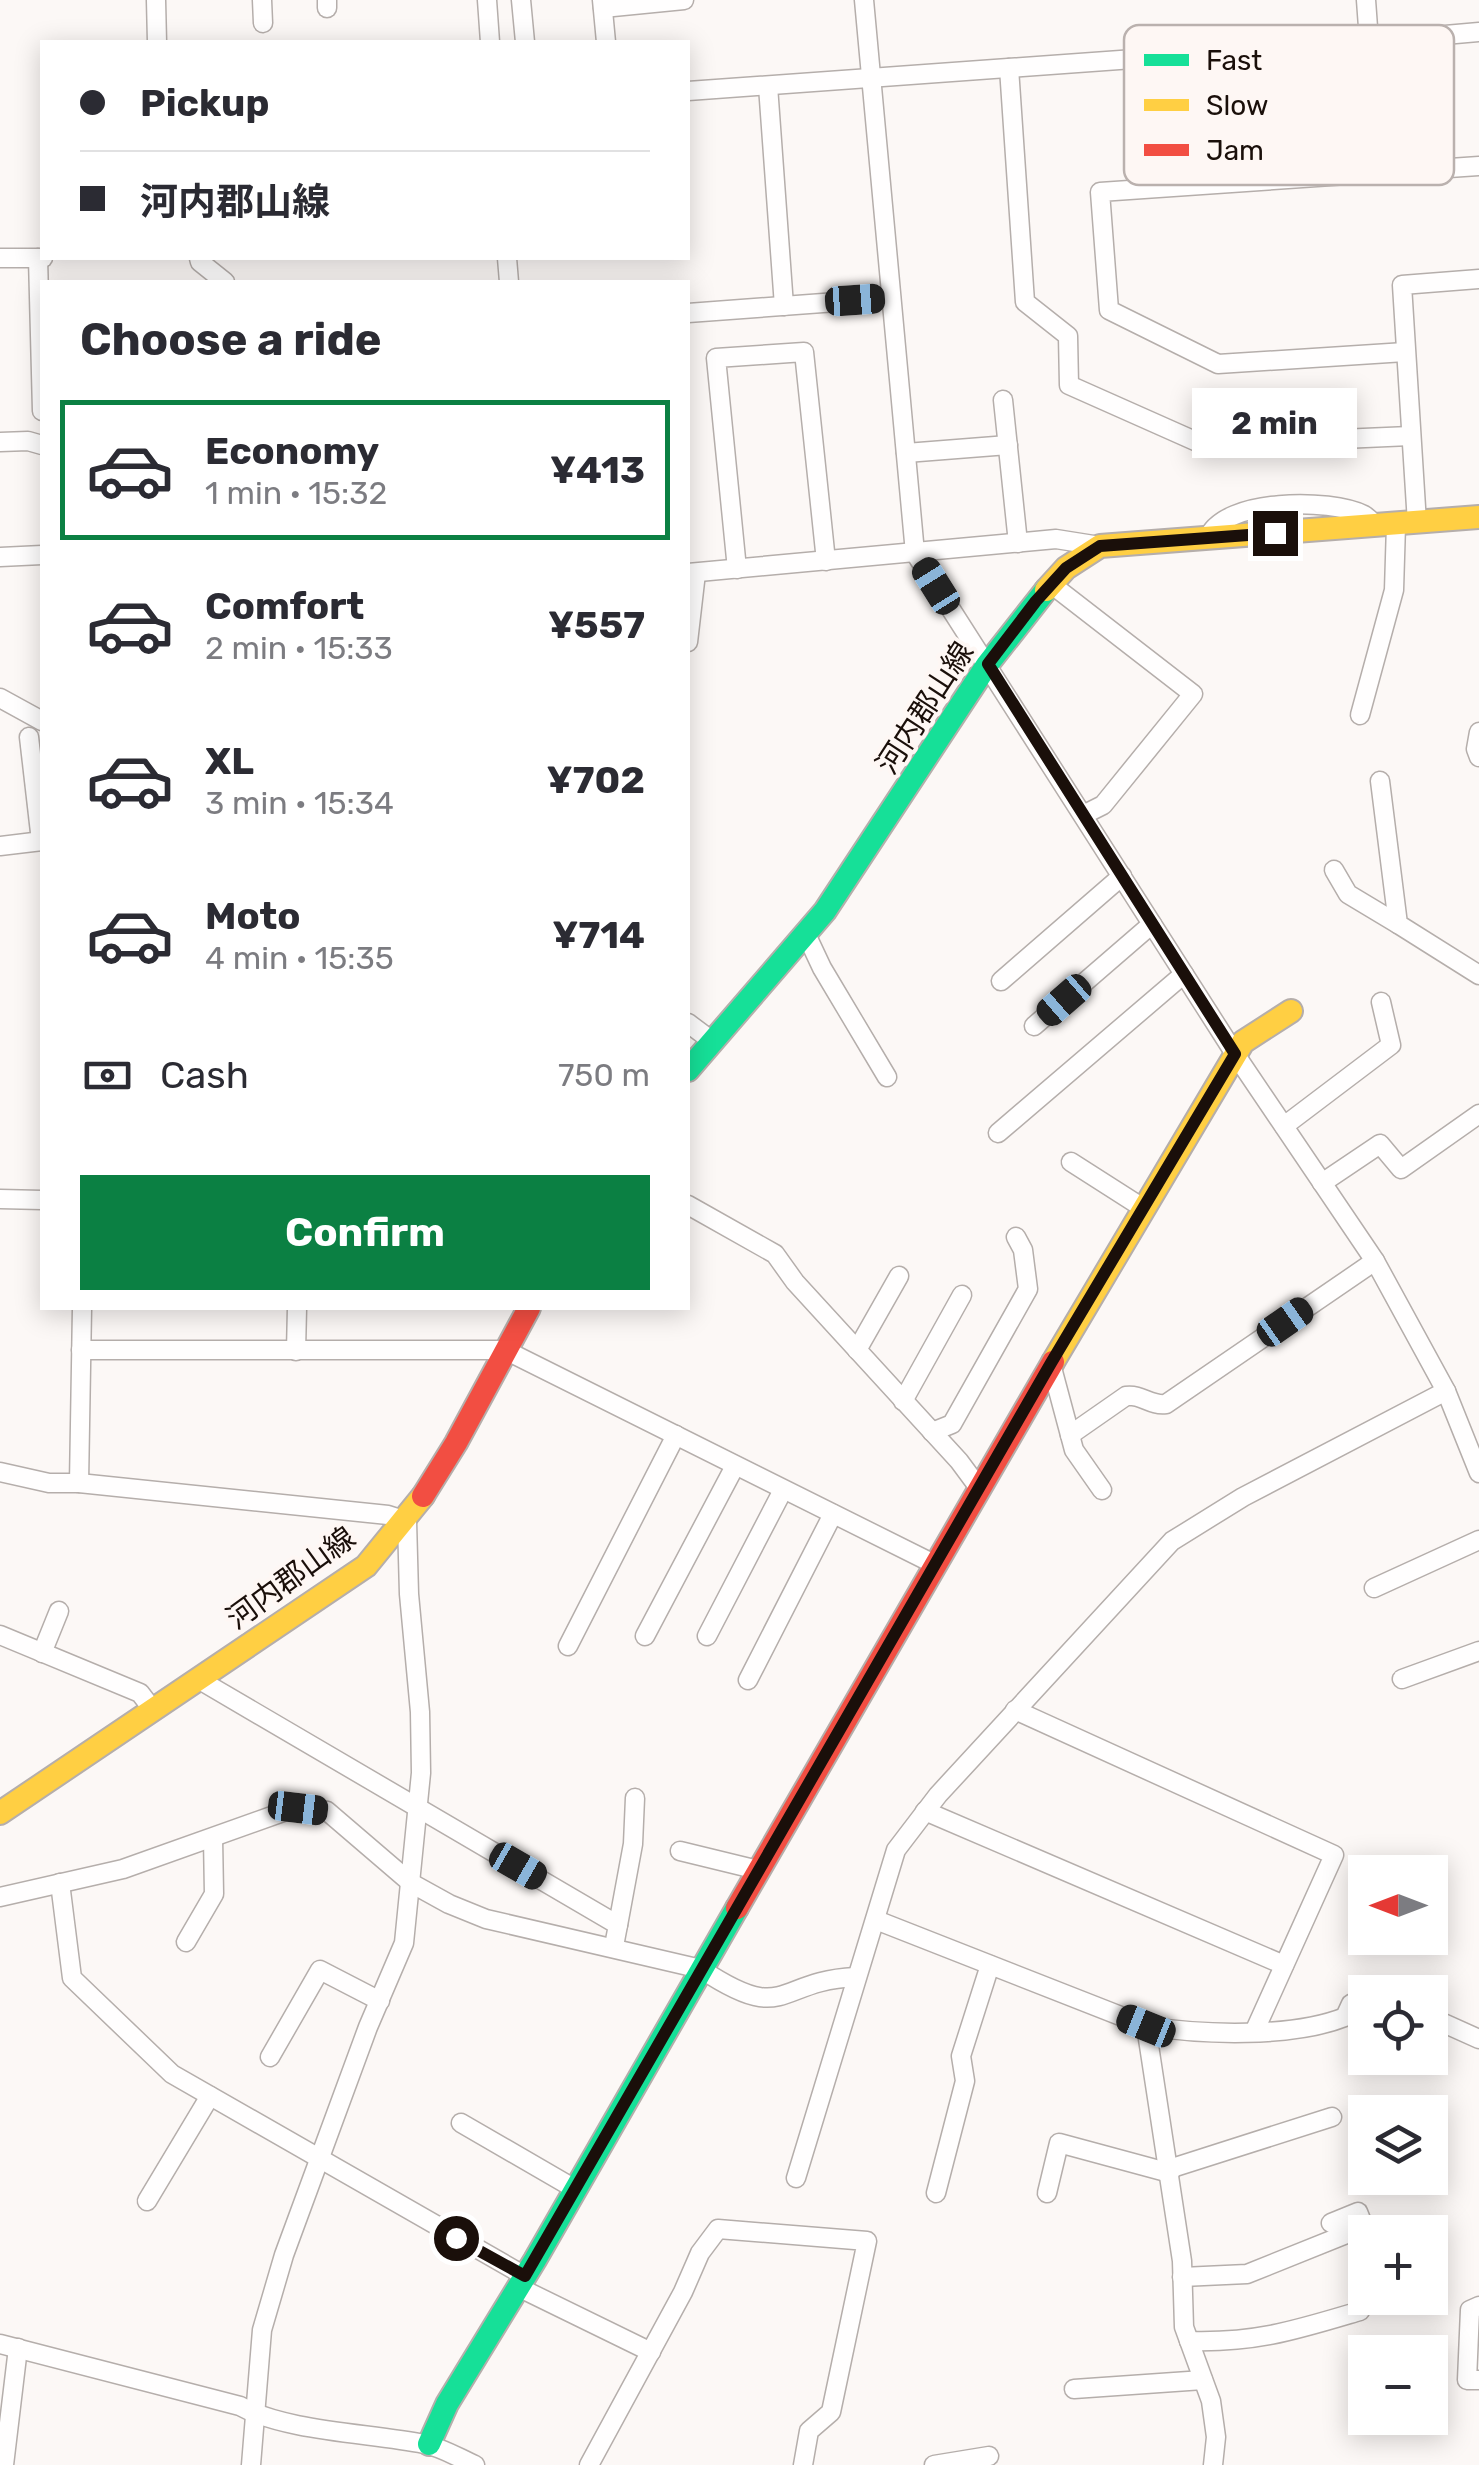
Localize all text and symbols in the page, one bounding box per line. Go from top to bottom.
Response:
legend [1124,25,1454,185]
text: Fast [1206,44,1262,77]
text: Pickup [140,80,269,126]
text: Slow [1206,89,1268,122]
text: Jam [1206,134,1264,167]
text: 河内郡山線 [140,179,330,225]
car [824,283,886,317]
text: Choose a ride [80,313,382,366]
callout: 2 min [1192,388,1358,458]
text: 2 min [1231,404,1318,442]
icon: car [85,425,175,515]
text: Economy [205,428,379,474]
text: ¥413 [550,447,645,493]
text: 1 min · 15:32 [205,474,387,512]
route end [1253,511,1298,556]
car [907,553,965,619]
icon: car [85,580,175,670]
text: Comfort [205,583,364,629]
text: ¥557 [548,602,645,648]
text: 2 min · 15:33 [205,629,393,667]
street label: 河内郡山線 [869,635,981,781]
icon: car [85,735,175,825]
text: XL [205,738,254,784]
text: ¥702 [547,757,645,803]
text: 3 min · 15:34 [205,784,394,822]
icon: car [85,890,175,980]
text: Moto [205,893,301,939]
text: ¥714 [552,912,645,958]
text: 4 min · 15:35 [205,939,394,977]
car [1032,969,1096,1031]
icon: cash [80,1048,135,1103]
text: Cash [160,1052,249,1098]
text: 750 m [558,1056,650,1094]
button: Confirm [80,1175,650,1290]
car [1252,1293,1318,1351]
street label: 河内郡山線 [220,1519,362,1637]
car [266,1789,330,1827]
car [485,1838,551,1894]
north arrow [1348,1855,1448,1955]
map controls [1348,1855,1448,2435]
button: locate [1348,1975,1448,2075]
car [1113,2001,1179,2051]
button: layers [1348,2095,1448,2195]
button: + [1348,2215,1448,2315]
route start [434,2216,479,2261]
button: − [1348,2335,1448,2435]

